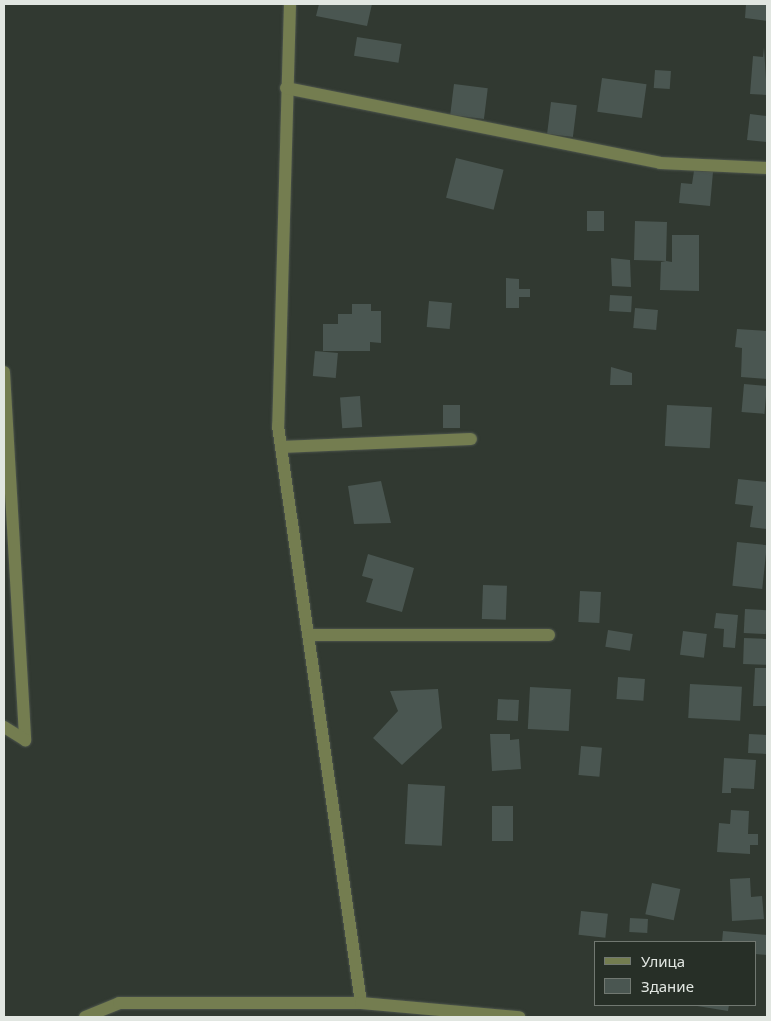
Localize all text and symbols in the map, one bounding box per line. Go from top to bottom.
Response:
legend [594,941,756,1006]
text: Улица [641,951,685,971]
text: Здание [641,976,694,996]

